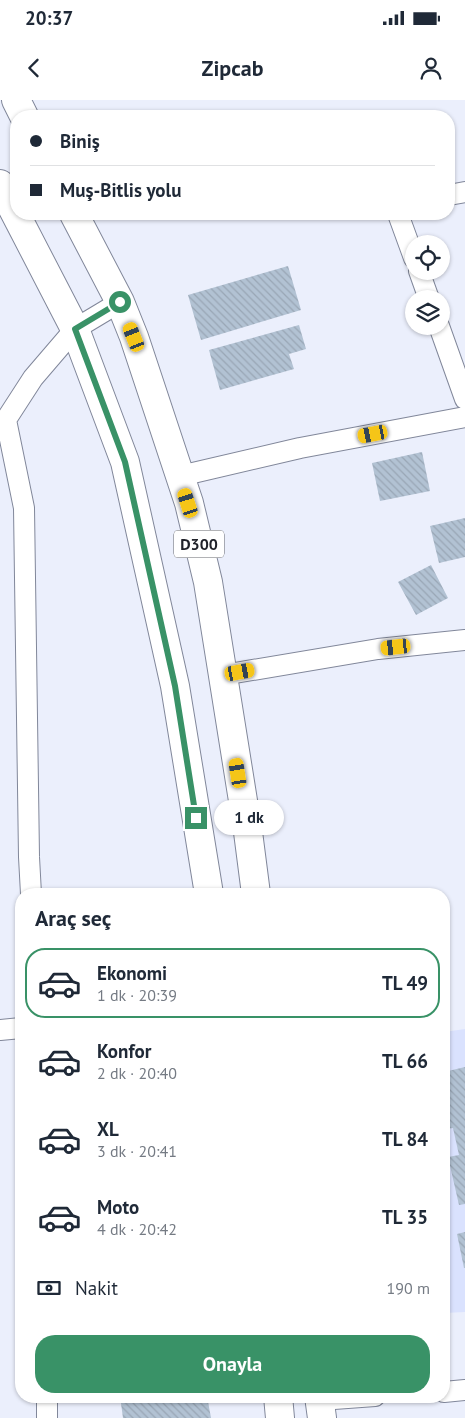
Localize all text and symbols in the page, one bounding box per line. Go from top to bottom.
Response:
text: 20:37 [25,6,73,30]
icon: back [20,54,48,82]
text: Zipcab [202,54,263,82]
icon: person [417,54,445,82]
text: Biniş [60,129,100,153]
text: Muş-Bitlis yolu [60,178,181,202]
map controls [405,235,450,335]
button: locate [405,235,450,280]
button: layers [405,290,450,335]
route start [109,291,131,313]
car [121,320,146,354]
car [356,424,389,444]
car [176,486,199,520]
road number: D300 [174,530,224,558]
car [380,638,411,656]
car [223,662,256,682]
car [228,757,247,789]
callout: 1 dk [214,800,284,836]
route end [185,807,207,829]
text: 1 dk [234,807,264,827]
text: Araç seç [35,904,111,932]
icon: car [37,961,82,1006]
text: Ekonomi [97,961,167,985]
text: TL 49 [382,971,428,995]
text: 1 dk · 20:39 [97,985,177,1005]
icon: car [37,1039,82,1084]
text: Konfor [97,1039,151,1063]
text: TL 66 [382,1049,428,1073]
text: 2 dk · 20:40 [97,1063,177,1083]
icon: car [37,1117,82,1162]
text: XL [97,1117,119,1141]
text: TL 84 [382,1127,428,1151]
text: 3 dk · 20:41 [97,1141,177,1161]
icon: car [37,1195,82,1240]
text: Moto [97,1195,139,1219]
text: TL 35 [382,1205,428,1229]
text: 4 dk · 20:42 [97,1219,177,1239]
icon: cash [35,1274,63,1302]
text: Nakit [75,1276,118,1300]
text: 190 m [387,1278,430,1298]
button: Onayla [35,1335,430,1393]

